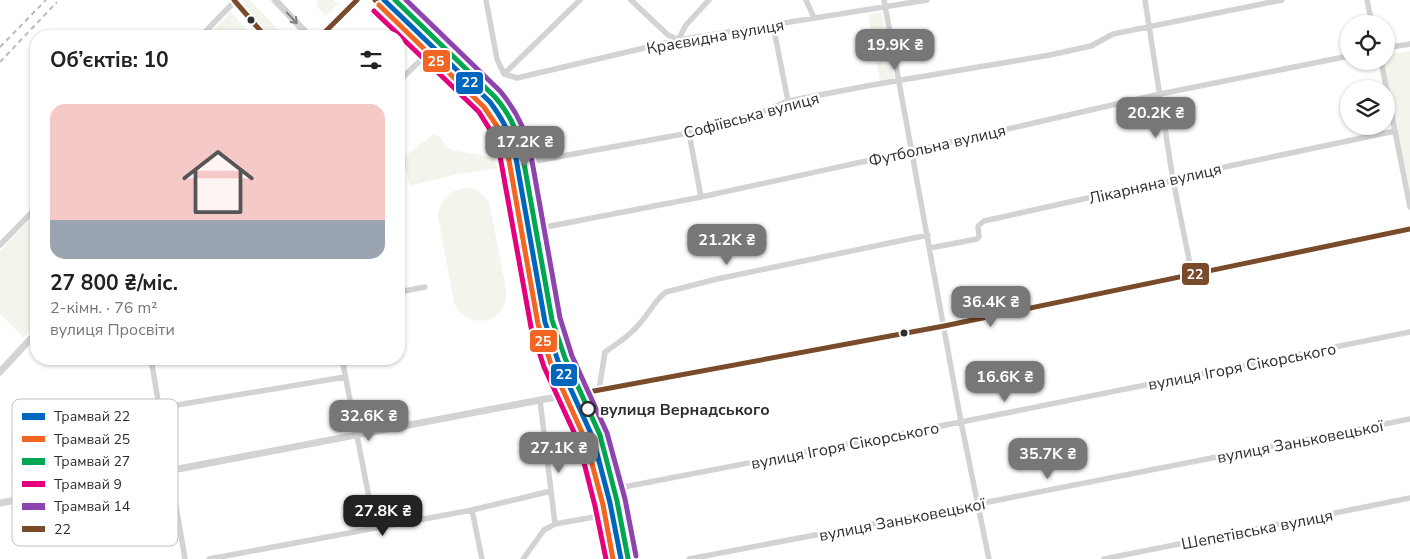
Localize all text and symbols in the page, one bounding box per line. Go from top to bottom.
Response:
one-way arrow [286,12,298,25]
street label: Краєвидна вулиця [645,14,786,60]
unlabelled marker [246,15,256,25]
map controls [1340,15,1395,135]
button: locate [1340,15,1395,70]
pin: 19.9K ₴ [849,28,941,71]
text: 19.9K ₴ [866,34,924,56]
text: Об’єктів: 10 [50,46,169,74]
icon: filters [357,46,385,74]
line badge: 25 [422,49,451,73]
text: 25 [428,52,444,71]
line badge: 22 [455,71,484,95]
text: 22 [462,73,478,92]
button: layers [1340,80,1395,135]
street label: Софіївська вулиця [681,87,822,145]
pin: 20.2K ₴ [1110,96,1202,139]
text: 20.2K ₴ [1127,102,1185,124]
street label: Футбольна вулиця [866,119,1008,172]
pin: 17.2K ₴ [479,126,571,168]
text: 17.2K ₴ [496,131,554,153]
icon: home [173,137,263,227]
street label: Лікарняна вулиця [1087,158,1224,210]
pin: 21.2K ₴ [681,224,773,266]
text: 21.2K ₴ [698,229,756,251]
line badge: 22 [1181,262,1210,286]
text: 22 [1187,265,1203,284]
text: 27 800 ₴/міс. [50,269,178,297]
pin: 36.4K ₴ [945,286,1037,328]
text: 36.4K ₴ [962,291,1020,313]
text: 2-кімн. · 76 m² [50,297,157,319]
text: вулиця Просвіти [50,319,175,341]
unlabelled marker [899,328,909,338]
line badge: 25 [529,329,558,353]
text: 25 [535,332,551,351]
street label: вулиця Ігоря Сікорського [1146,338,1338,396]
pin: 16.6K ₴ [959,360,1051,403]
line badge: 22 [550,363,578,387]
text: 22 [556,365,572,384]
text: 16.6K ₴ [976,366,1034,388]
legend [12,399,178,546]
place label: вулиця Вернадського [600,399,770,421]
pin: 32.6K ₴ [323,400,415,442]
marker: вулиця Вернадського [580,401,596,417]
text: 32.6K ₴ [340,405,398,427]
text: Трамвай 22 [54,407,130,426]
street label: вулиця Заньковецької [1215,415,1386,469]
street label: вулиця Ігоря Сікорського [749,417,941,475]
text: Трамвай 25 [54,430,130,449]
pin: 27.1K ₴ [513,432,605,474]
text: 27.1K ₴ [530,437,588,459]
pin: 35.7K ₴ [1002,438,1094,480]
text: 35.7K ₴ [1019,443,1077,465]
text: Трамвай 27 [54,452,130,471]
text: Трамвай 9 [54,475,122,494]
street label: вулиця Заньковецької [817,493,988,547]
pin: 27.8K ₴ [337,494,429,537]
text: Трамвай 14 [54,497,130,516]
text: 27.8K ₴ [354,500,412,522]
street label: Шепетівська вулиця [1180,504,1335,555]
text: 22 [54,520,71,539]

